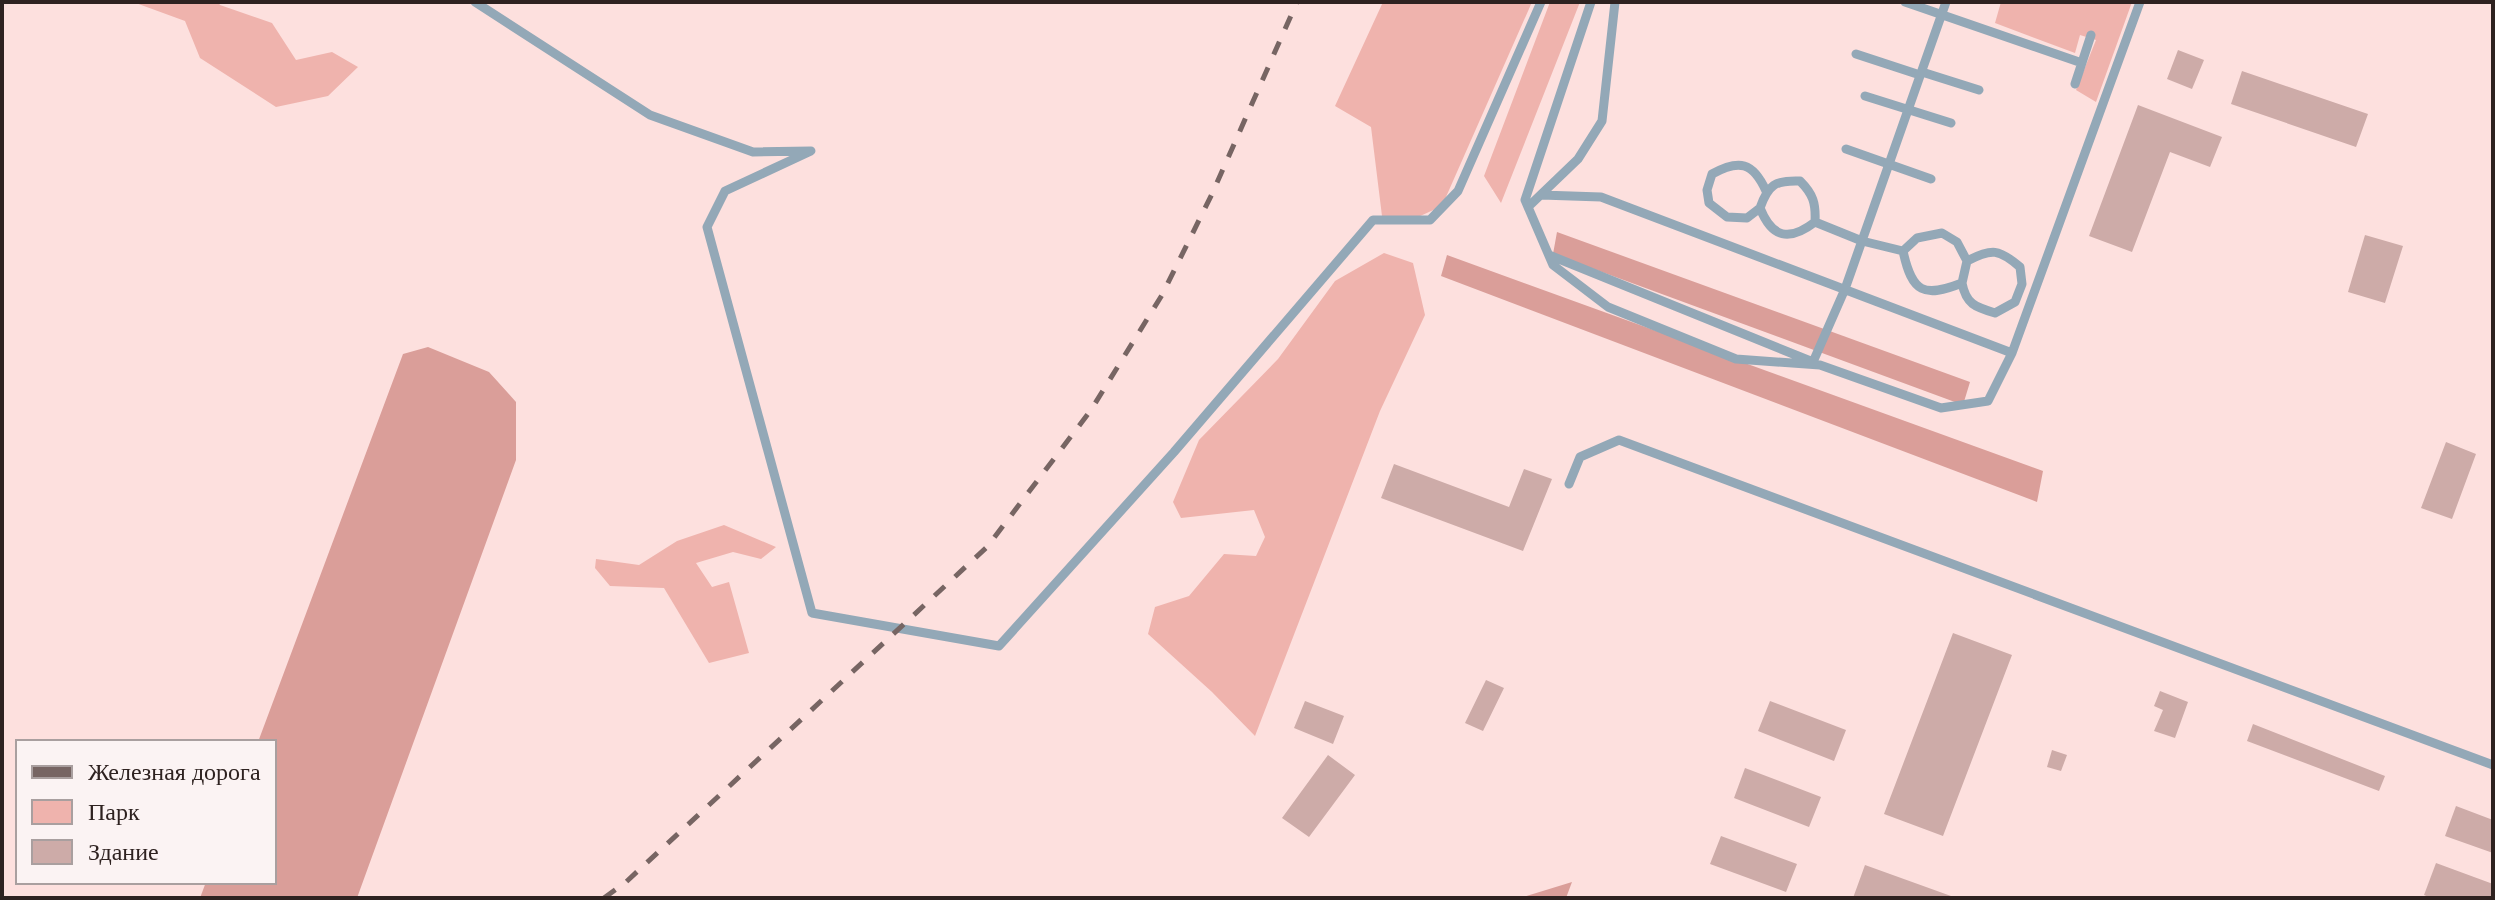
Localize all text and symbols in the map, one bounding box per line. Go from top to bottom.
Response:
legend [16,740,276,884]
text: Железная дорога [88,759,261,785]
text: Парк [88,799,140,825]
text: Здание [88,839,159,865]

